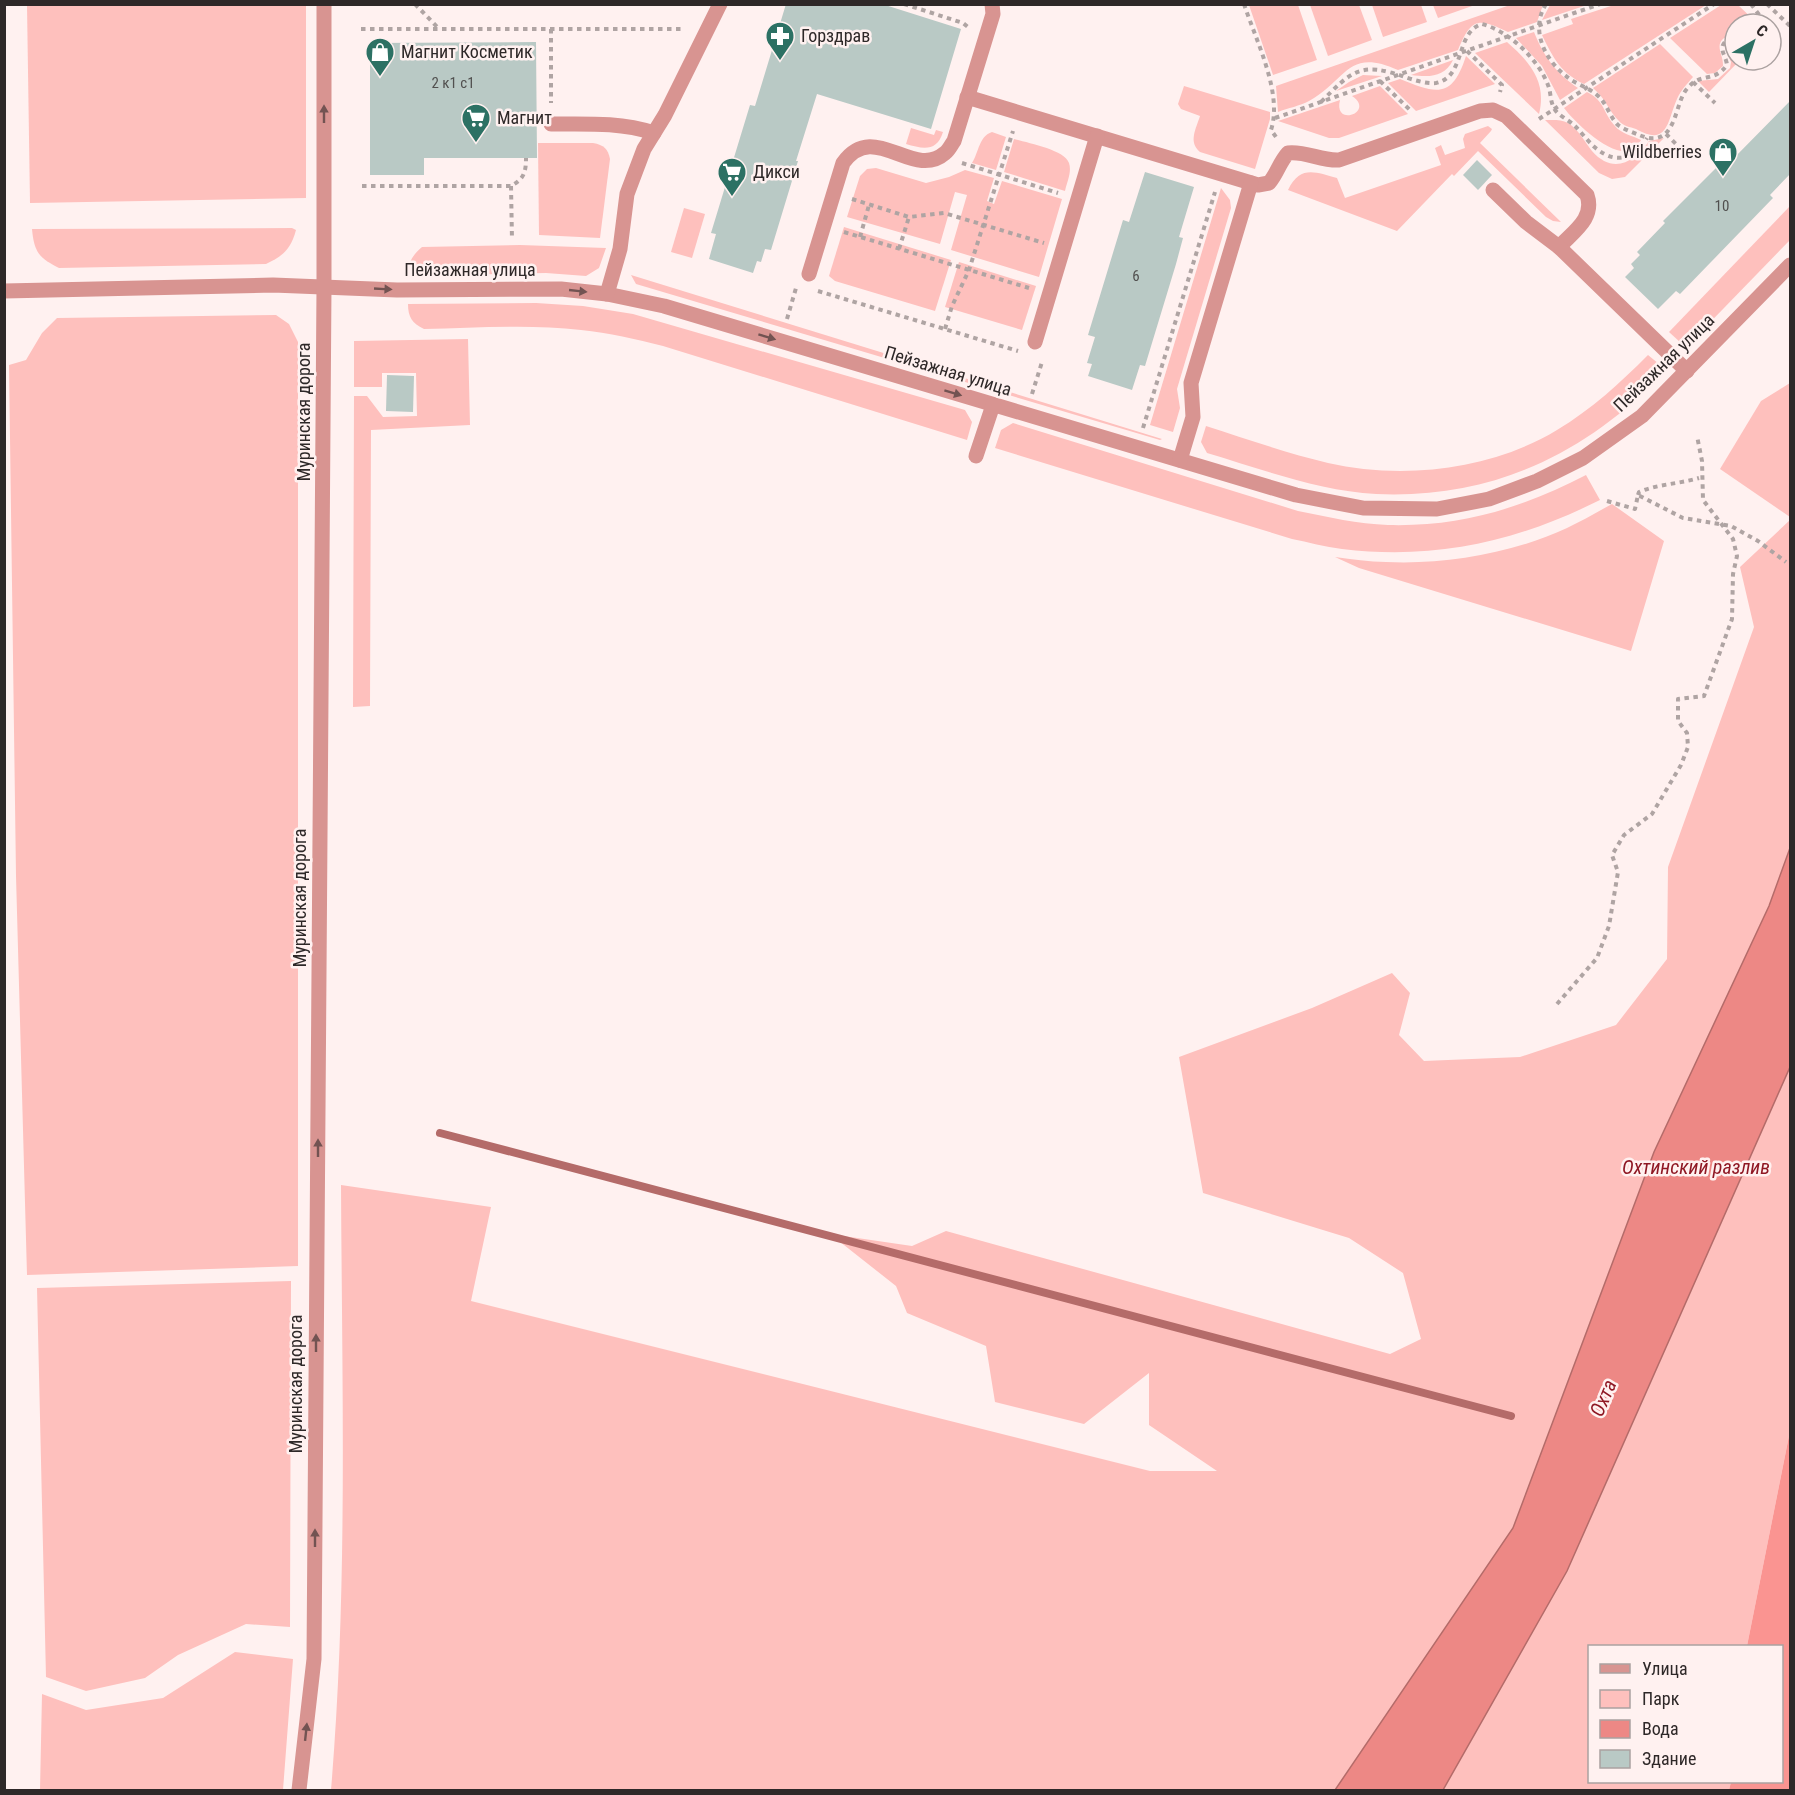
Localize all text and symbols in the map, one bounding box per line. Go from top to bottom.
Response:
north arrow [1723,12,1783,72]
pharmacy icon: Горздрав [764,20,796,62]
text: С [1753,20,1772,41]
place label: Горздрав [801,25,870,46]
shop icon: Магнит Косметик [364,36,396,78]
place label: Магнит Косметик [401,41,533,62]
house number: 2 к1 с1 [431,74,475,92]
supermarket icon: Магнит [460,102,492,144]
one-way arrow [319,105,329,124]
place label: Магнит [497,107,552,128]
shop icon: Wildberries [1707,136,1739,178]
place label: Wildberries [1622,141,1702,162]
supermarket icon: Дикси [716,156,748,198]
place label: Дикси [753,161,800,182]
house number: 10 [1715,197,1729,215]
street label: Пейзажная улица [404,259,536,280]
house number: 6 [1132,267,1140,285]
one-way arrow [373,285,392,294]
one-way arrow [568,286,587,296]
street label: Пейзажная улица [1609,309,1718,416]
one-way arrow [758,333,776,342]
street label: Пейзажная улица [882,341,1014,400]
street label: Муринская дорога [293,343,314,481]
one-way arrow [944,389,962,398]
street label: Муринская дорога [289,829,310,967]
one-way arrow [313,1138,323,1157]
water label: Охтинский разлив [1622,1155,1770,1179]
street label: Муринская дорога [285,1315,306,1453]
one-way arrow [311,1333,321,1352]
water label: Охта [1585,1376,1621,1420]
one-way arrow [310,1528,319,1547]
legend [1588,1645,1783,1783]
text: Улица [1642,1658,1688,1679]
text: Парк [1642,1688,1680,1709]
text: Вода [1642,1718,1679,1739]
one-way arrow [301,1723,311,1742]
text: Здание [1642,1748,1696,1769]

